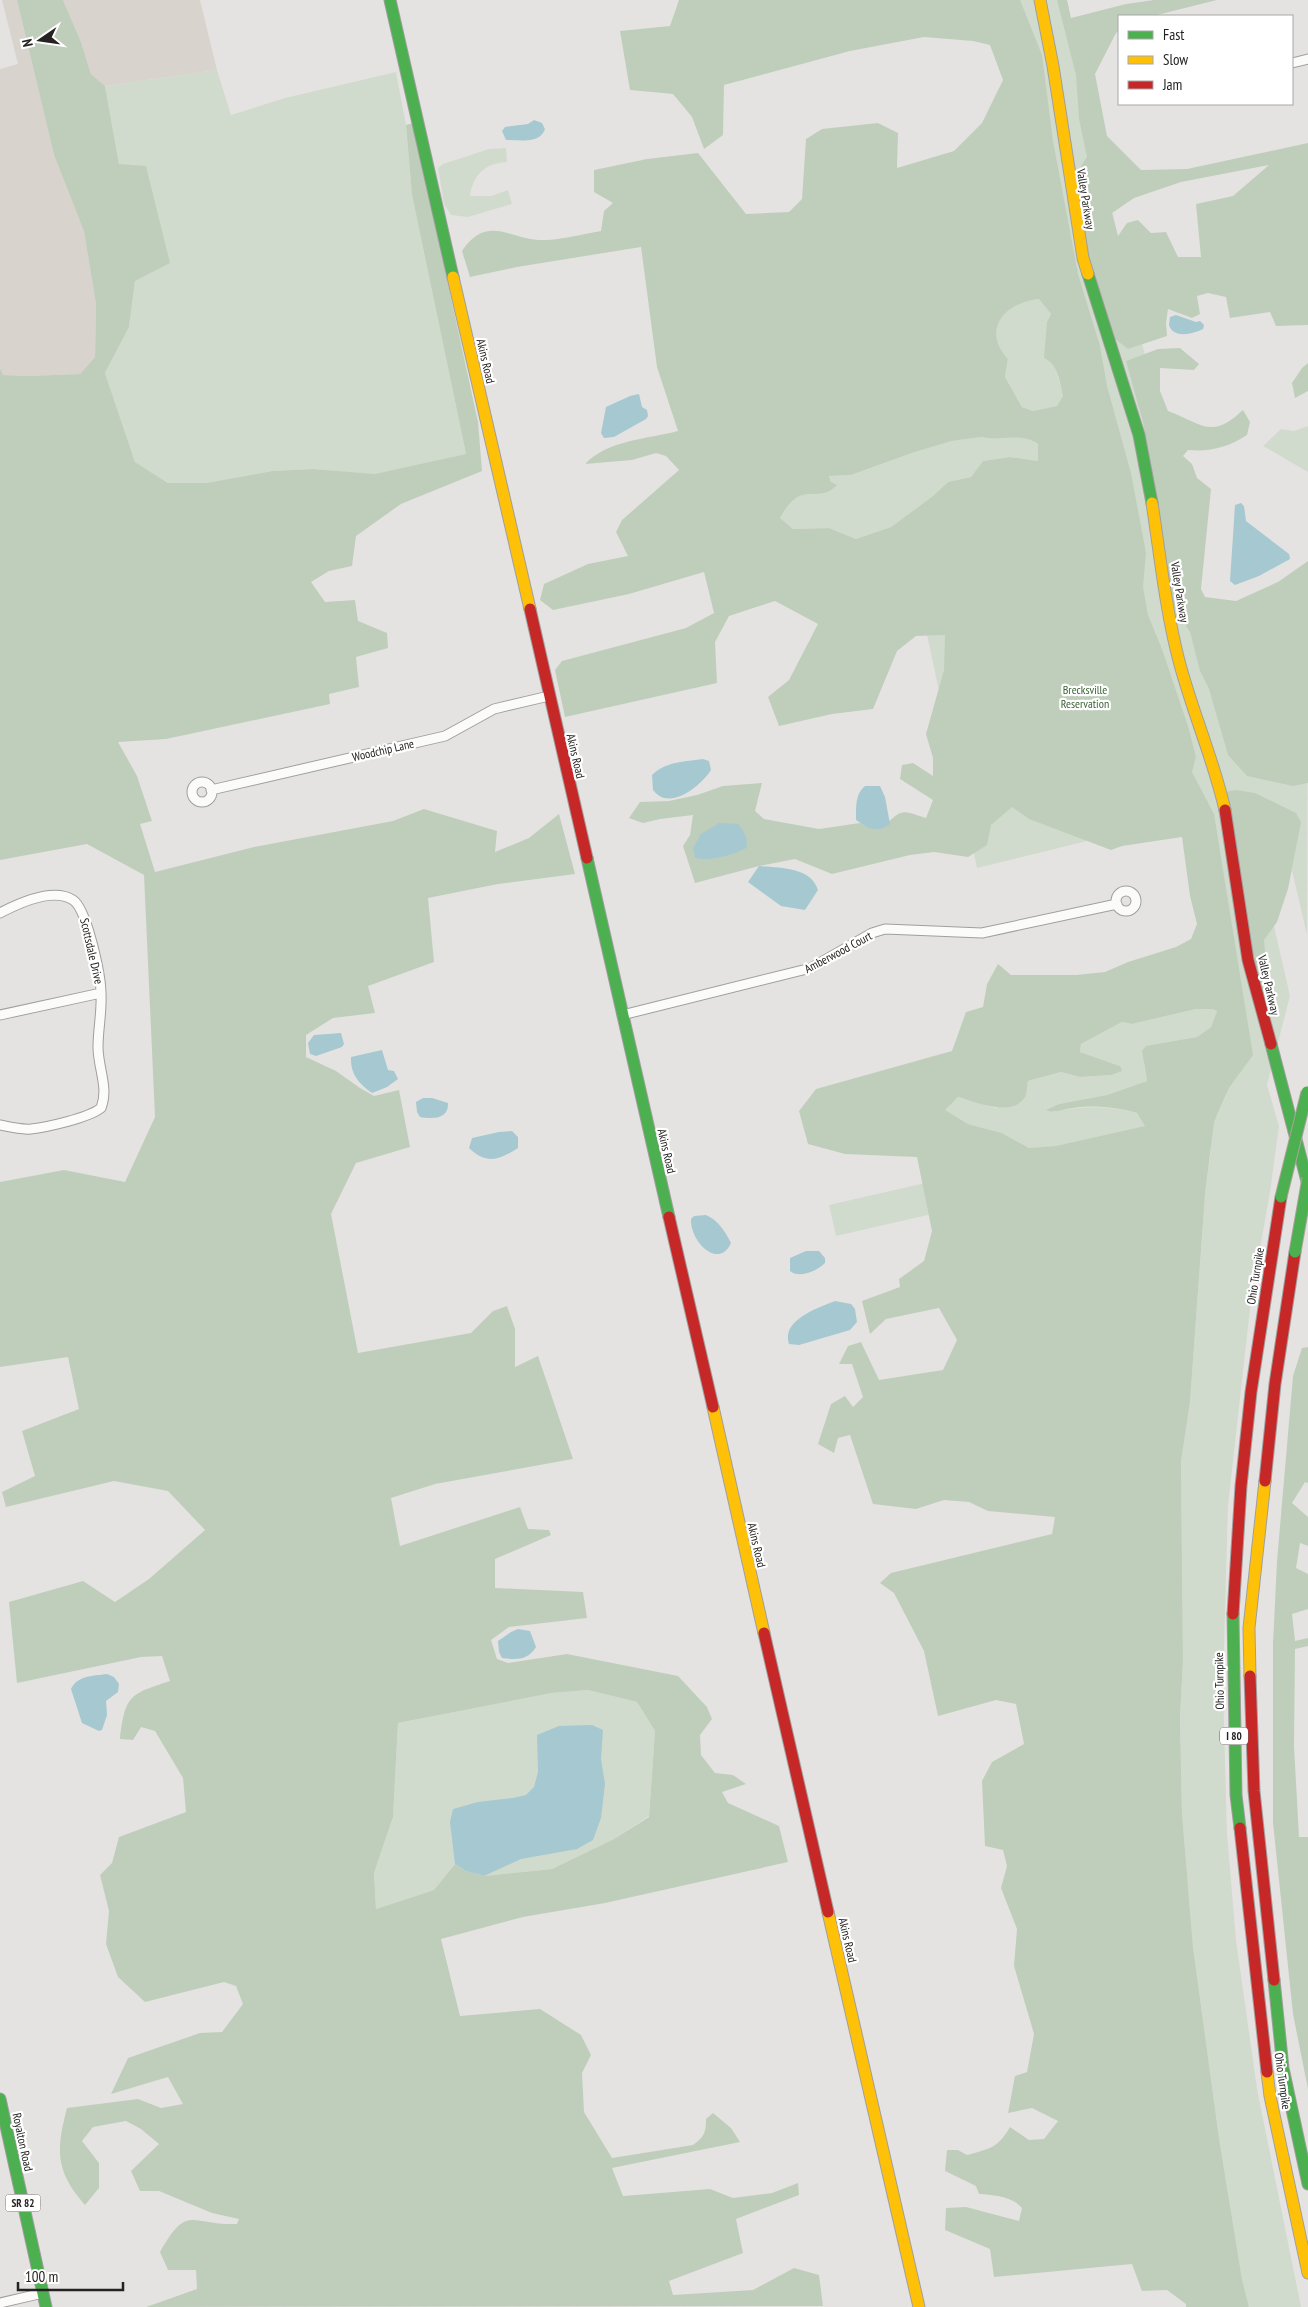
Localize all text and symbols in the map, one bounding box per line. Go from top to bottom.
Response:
north arrow [15,15,65,65]
legend [1118,15,1293,105]
text: Fast [1163,25,1184,44]
text: N [18,37,37,49]
text: Slow [1163,50,1188,69]
text: Jam [1162,75,1182,94]
street label: Valley Parkway [1074,167,1098,231]
street label: Akins Road [474,337,498,385]
street label: Valley Parkway [1168,560,1192,624]
park label: Brecksville Reservation [1061,682,1109,711]
street label: Akins Road [564,732,588,780]
street label: Woodchip Lane [351,736,415,764]
street label: Scottsdale Drive [77,917,107,985]
street label: Amberwood Court [802,928,875,976]
street label: Valley Parkway [1255,953,1283,1017]
street label: Akins Road [655,1127,679,1175]
street label: Ohio Turnpike [1243,1246,1267,1305]
street label: Akins Road [745,1521,769,1569]
street label: Ohio Turnpike [1211,1652,1227,1710]
road number: I 80 [1220,1728,1248,1744]
street label: Akins Road [836,1916,860,1964]
street label: Ohio Turnpike [1272,2052,1294,2110]
street label: Royalton Road [10,2112,36,2172]
road number: SR 82 [5,2194,40,2212]
scale bar [18,2260,122,2292]
text: 100 m [25,2267,58,2286]

